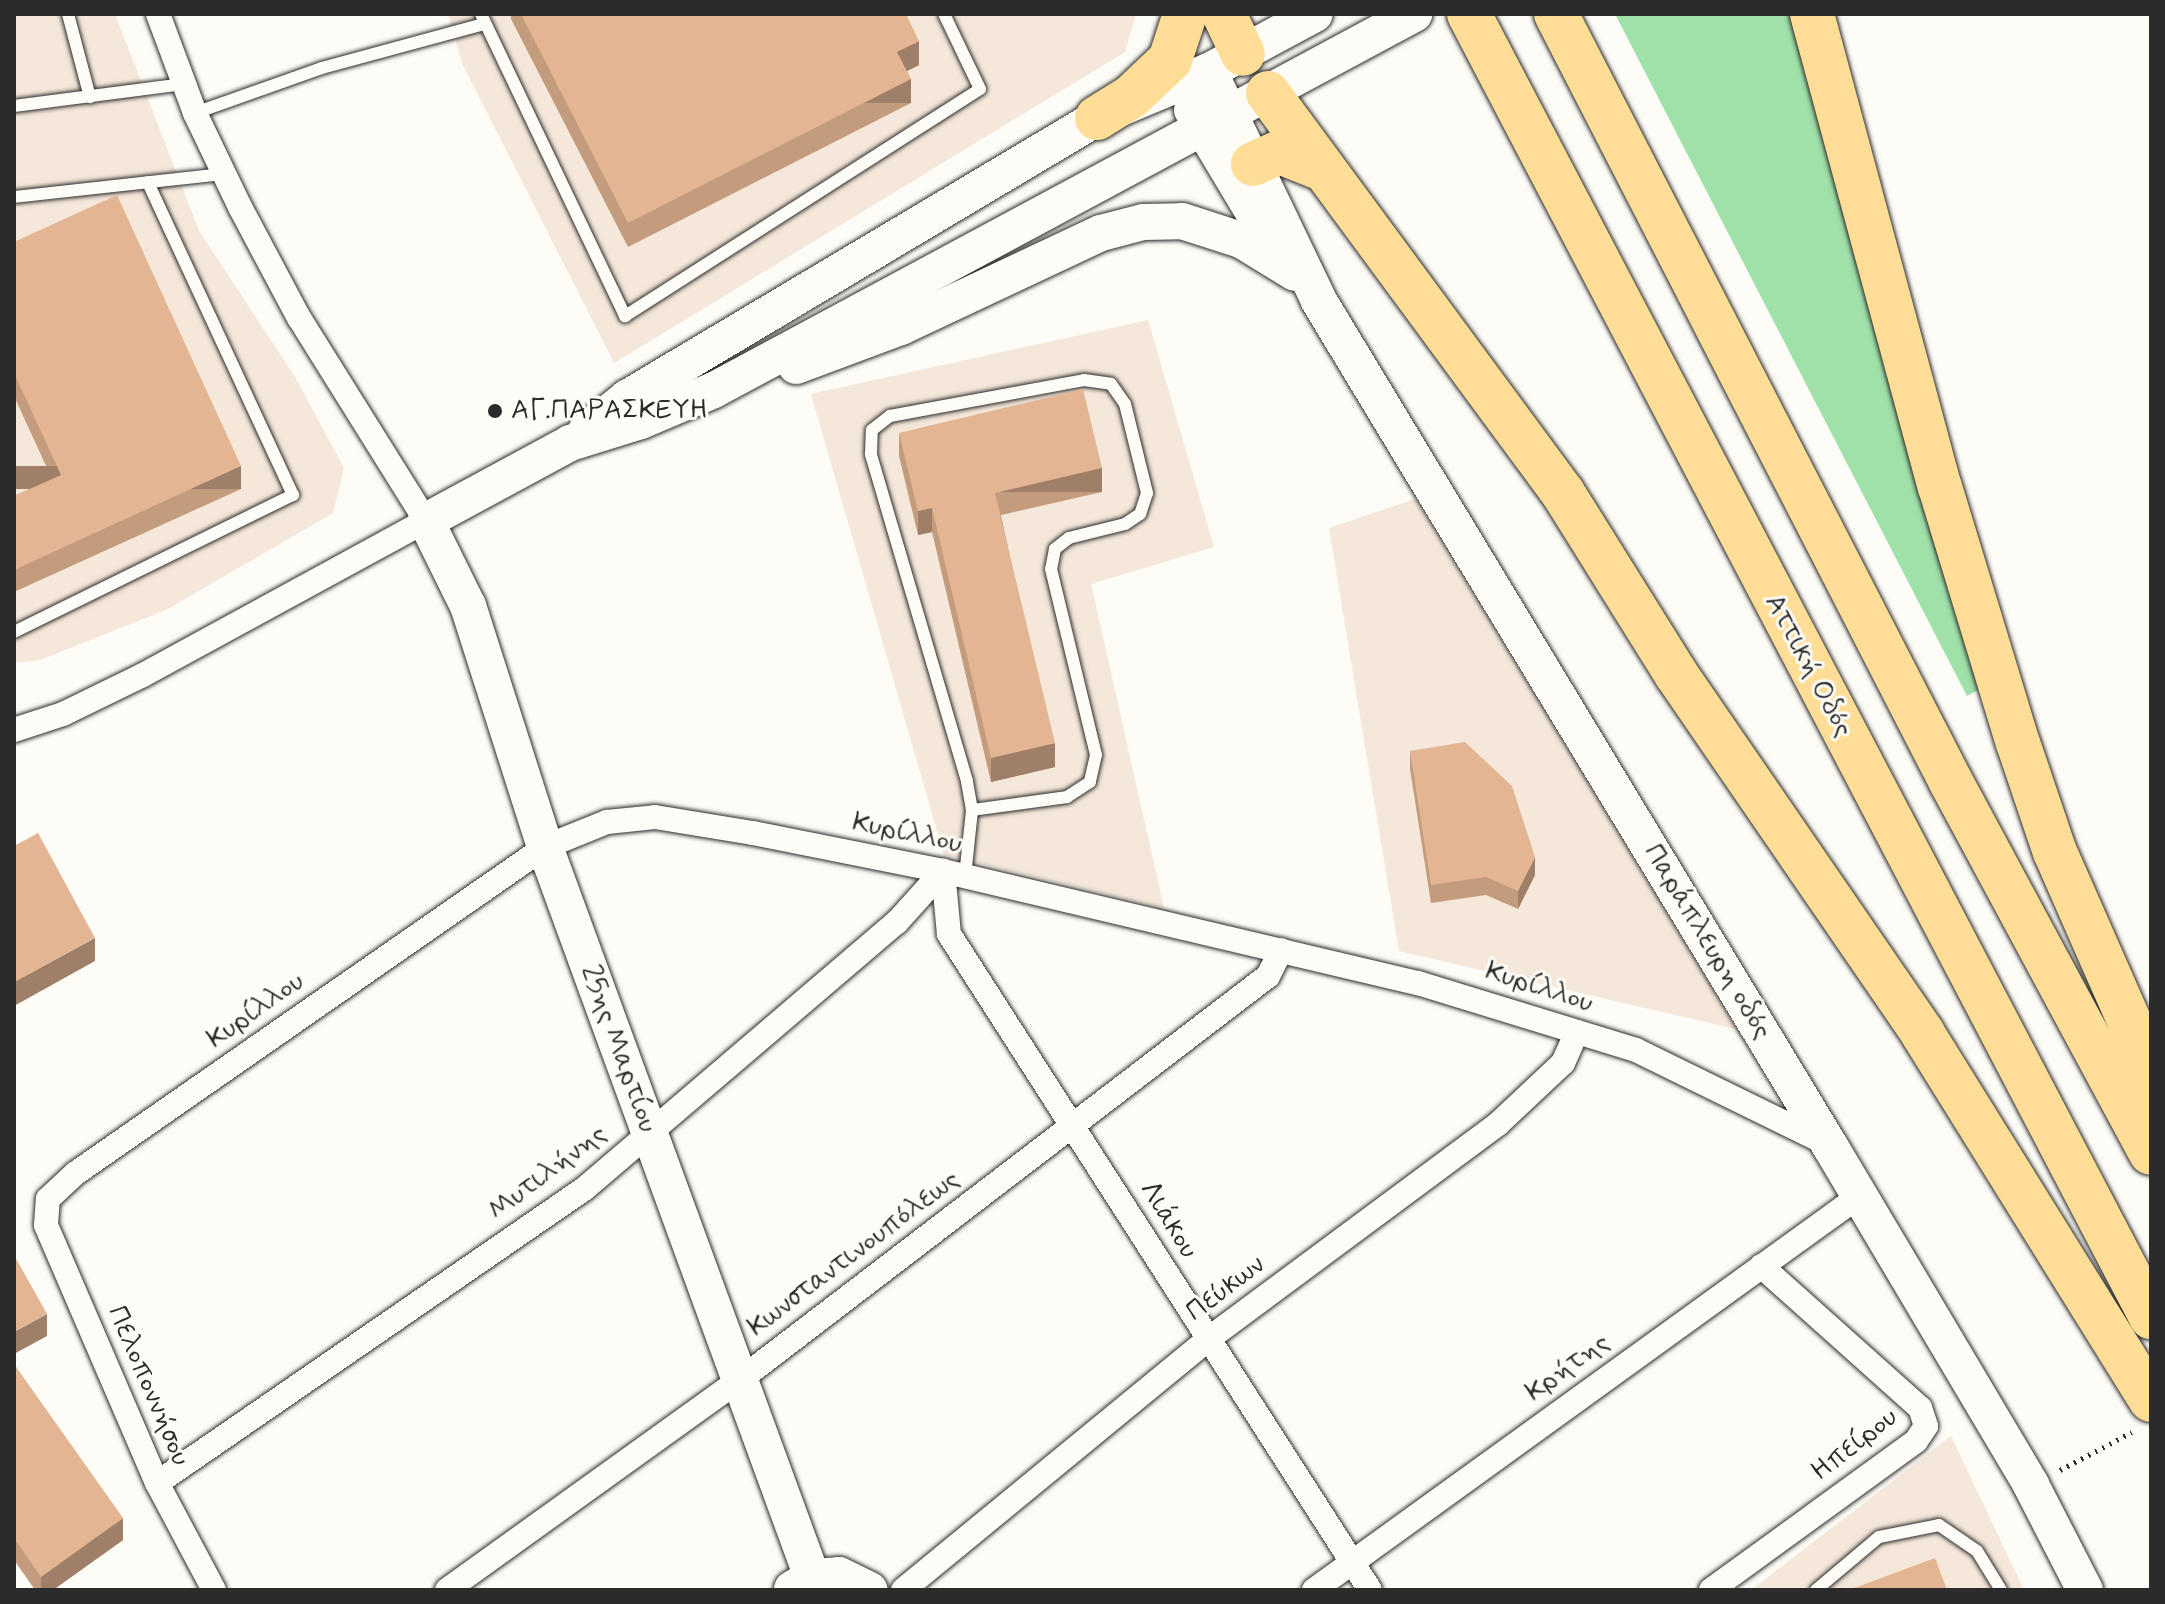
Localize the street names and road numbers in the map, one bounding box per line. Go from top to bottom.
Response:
street label: Αττική Οδός [1756,589,1860,743]
street label: Κυρίλλου [849,806,965,862]
street label: Παράπλευρη οδός [1635,838,1779,1046]
street label: Κυρίλλου [1481,955,1597,1021]
street label: 25ης Μαρτίου [572,961,664,1137]
street label: Κυρίλλου [201,965,311,1057]
street label: Μυτιλήνης [482,1118,614,1228]
street label: Κωνσταντινουπόλεως [741,1163,967,1345]
street label: Λιάκου [1131,1175,1205,1265]
street label: Πεύκων [1180,1249,1272,1329]
street label: Πελοποννήσου [99,1301,197,1471]
street label: Κρήτης [1519,1326,1617,1410]
street label: Ηπείρου [1805,1401,1905,1489]

